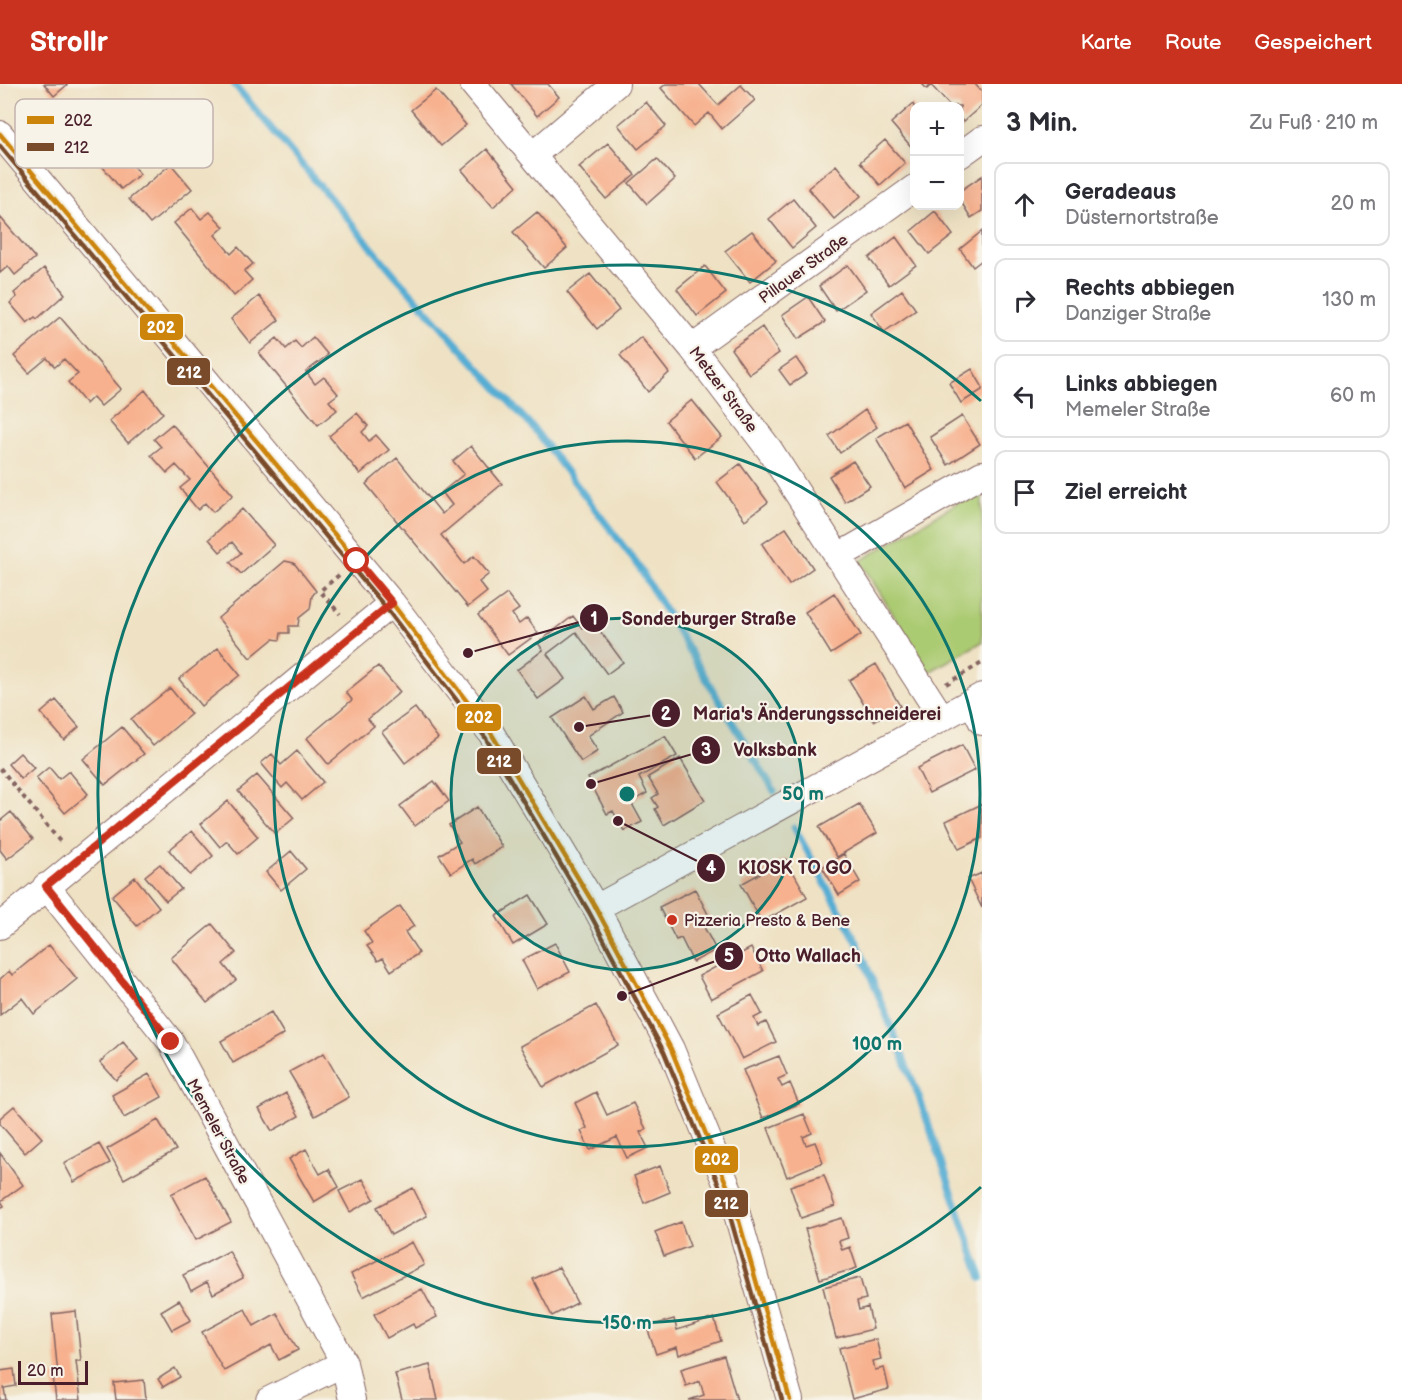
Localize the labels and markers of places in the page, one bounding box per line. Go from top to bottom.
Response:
callout: Sonderburger Straße [579,600,808,636]
callout: Maria's Änderungsschneiderei [651,695,953,731]
callout: Volksbank [691,732,829,768]
centre of rings [617,784,637,804]
callout: KIOSK TO GO [696,850,864,886]
place label: Pizzeria Presto & Bene [684,912,850,931]
marker: Pizzeria Presto & Bene [665,913,679,927]
callout: Otto Wallach [714,938,873,974]

